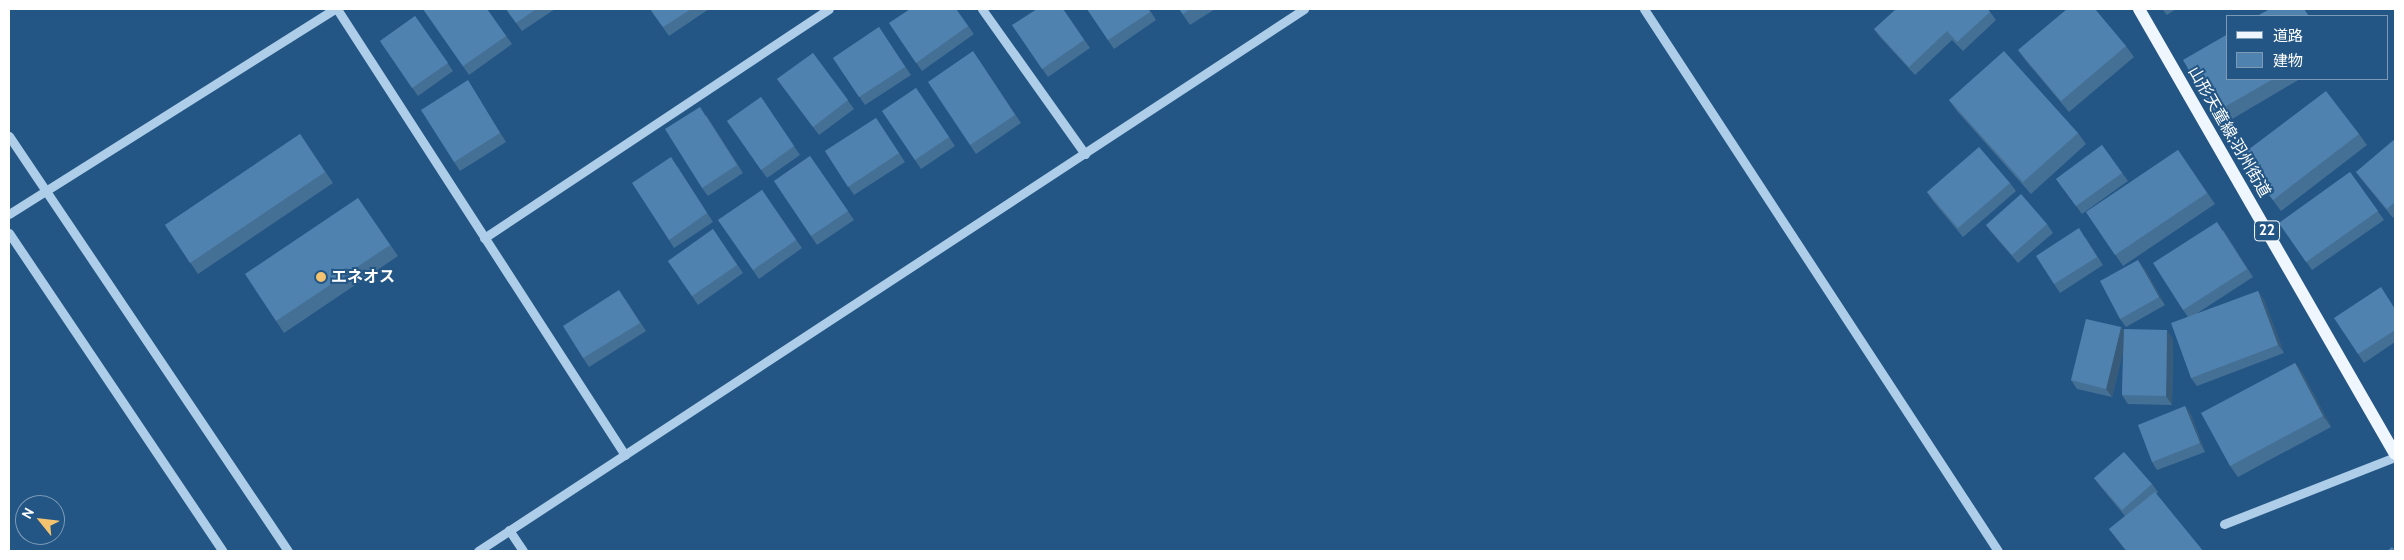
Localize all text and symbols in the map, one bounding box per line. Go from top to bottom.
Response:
legend [2226,15,2389,80]
text: 道路 [2273,27,2303,45]
text: 建物 [2273,52,2303,70]
street label: 山形天童線;羽州街道 [2184,63,2274,201]
road number: 22 [2253,218,2281,244]
place label: エネオス [331,267,395,287]
marker: エネオス [315,271,327,283]
north arrow [15,495,65,545]
text: N [17,505,38,522]

